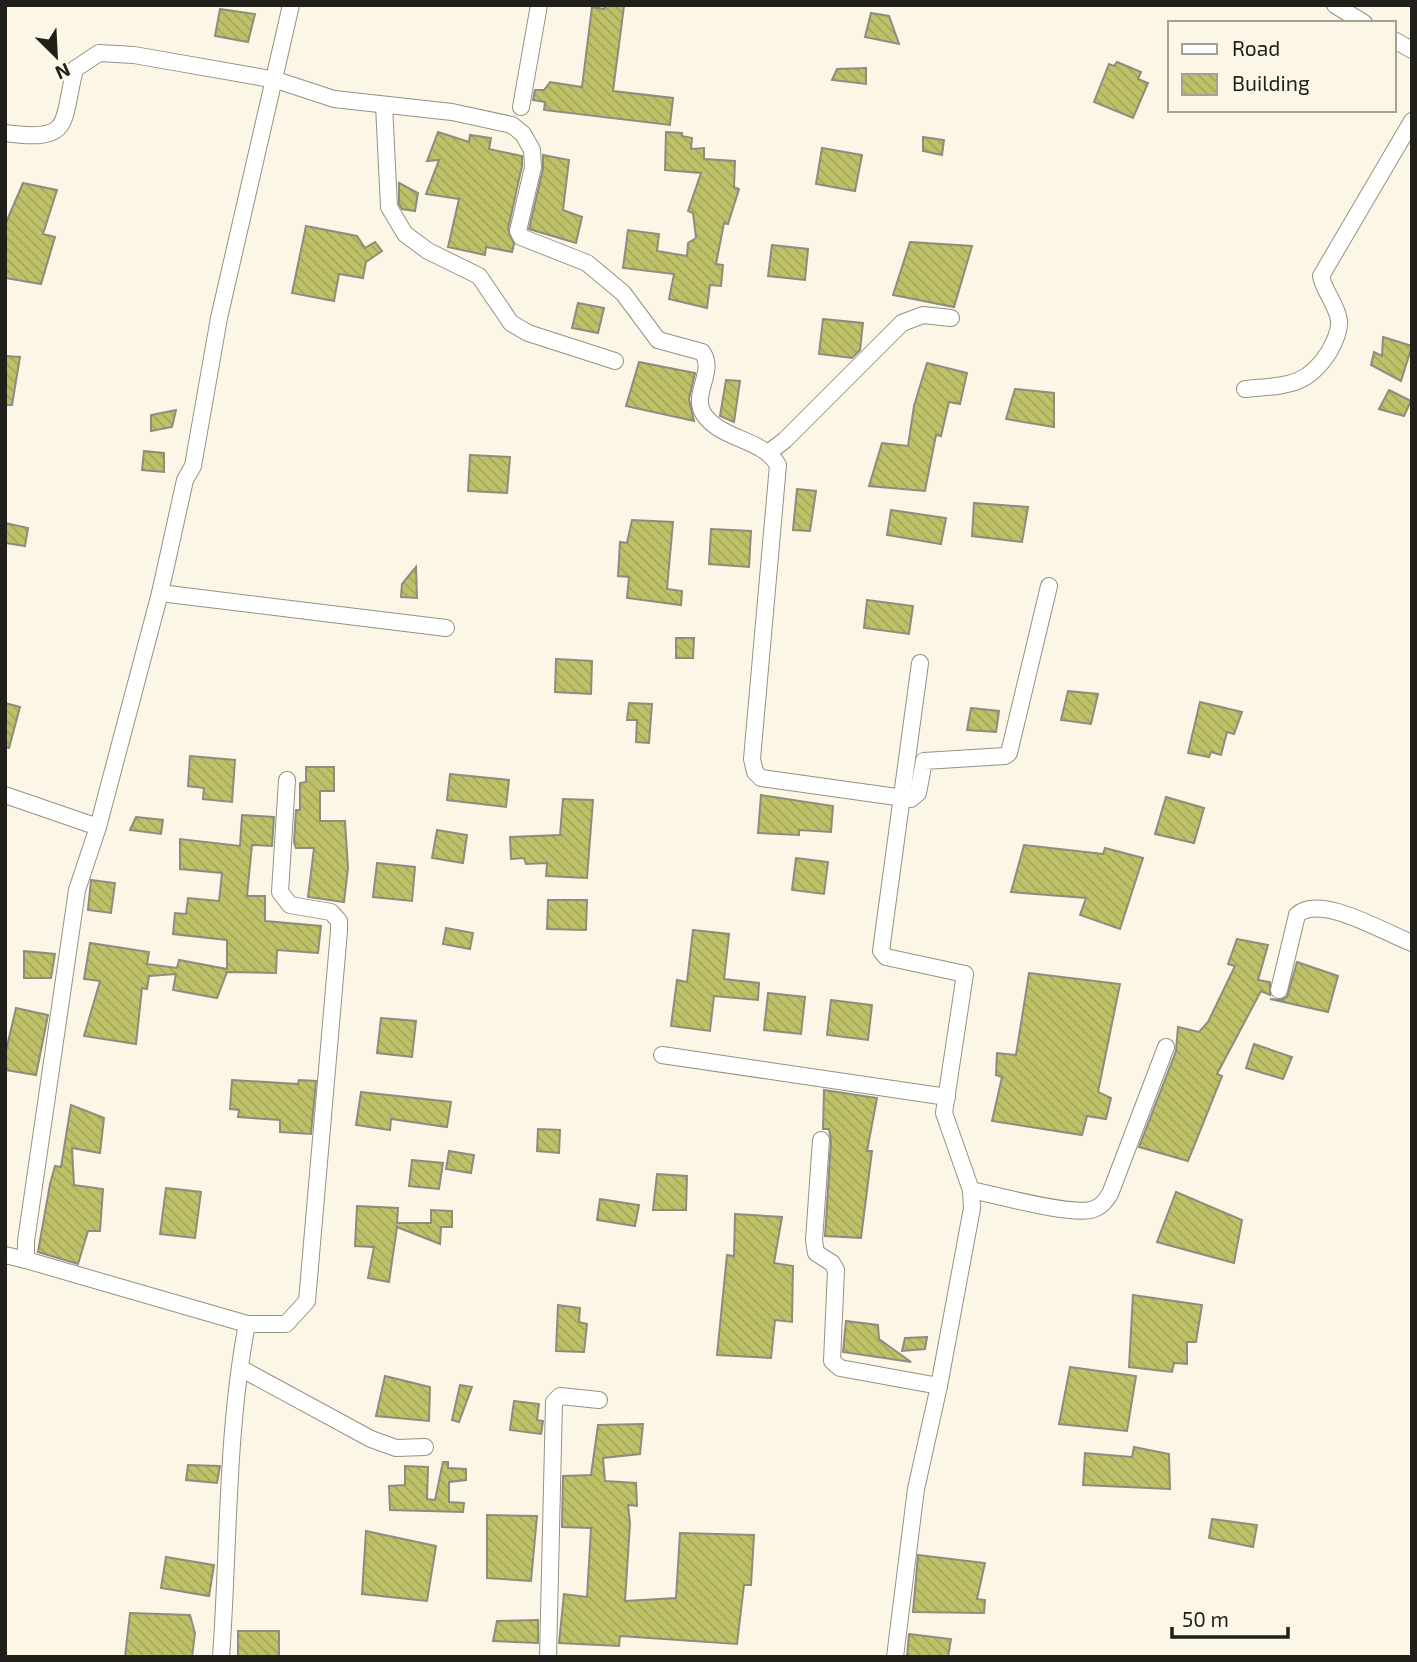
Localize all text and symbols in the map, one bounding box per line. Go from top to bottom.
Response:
north arrow [21,21,91,91]
legend [1168,21,1396,112]
text: Road [1232,35,1280,60]
text: N [52,59,74,85]
text: Building [1232,70,1310,95]
scale bar [1172,1596,1288,1640]
text: 50 m [1182,1606,1229,1631]

